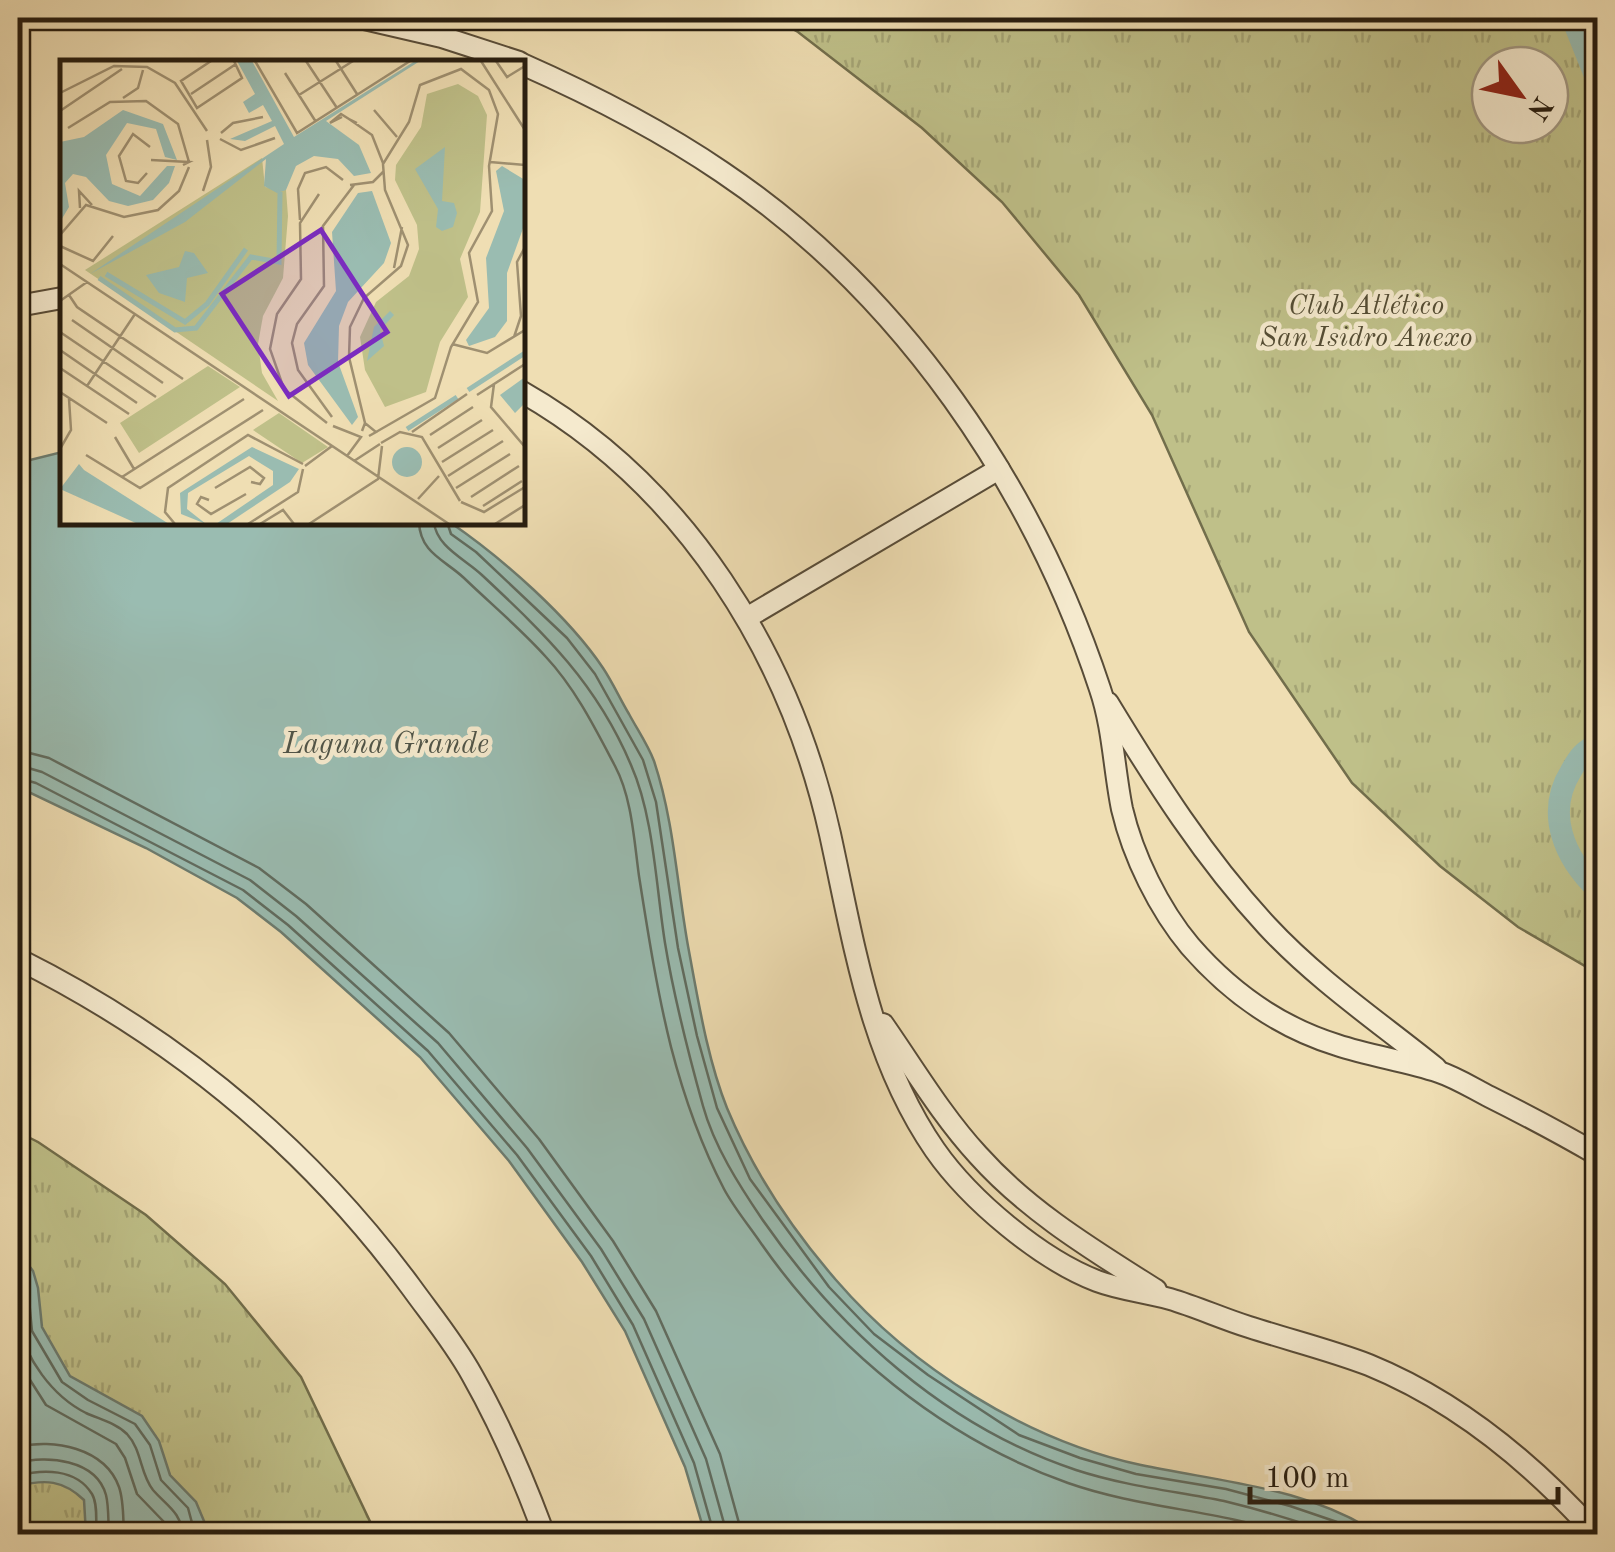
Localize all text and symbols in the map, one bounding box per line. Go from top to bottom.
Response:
north arrow [1470,45,1570,145]
inset map [60,60,525,525]
text: N [1521,90,1556,124]
park label: Club Atlético San Isidro Anexo [1260,293,1472,353]
water label: Laguna Grande [282,730,489,760]
scale bar [1250,1442,1558,1504]
text: 100 m [1265,1464,1349,1494]

